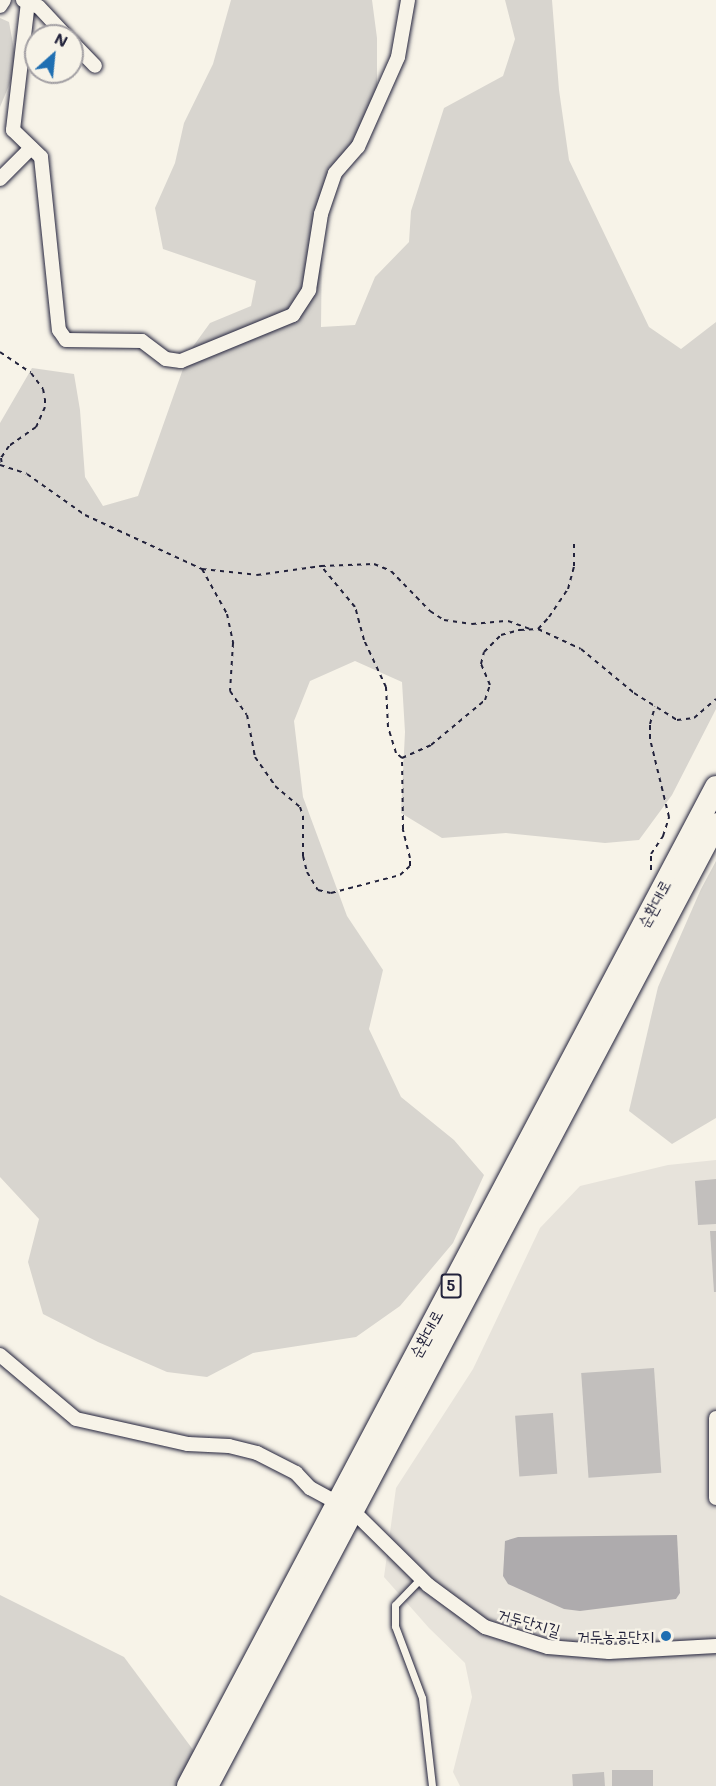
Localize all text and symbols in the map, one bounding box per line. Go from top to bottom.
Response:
north arrow [24,24,84,84]
text: N [51,27,72,51]
street label: 순환대로 [633,877,675,931]
road number: 5 [440,1274,462,1298]
street label: 순환대로 [405,1307,447,1361]
street label: 거두단지길 [495,1604,563,1640]
place label: 거두농공단지 [577,1626,654,1646]
marker: 거두농공단지 [659,1629,673,1643]

